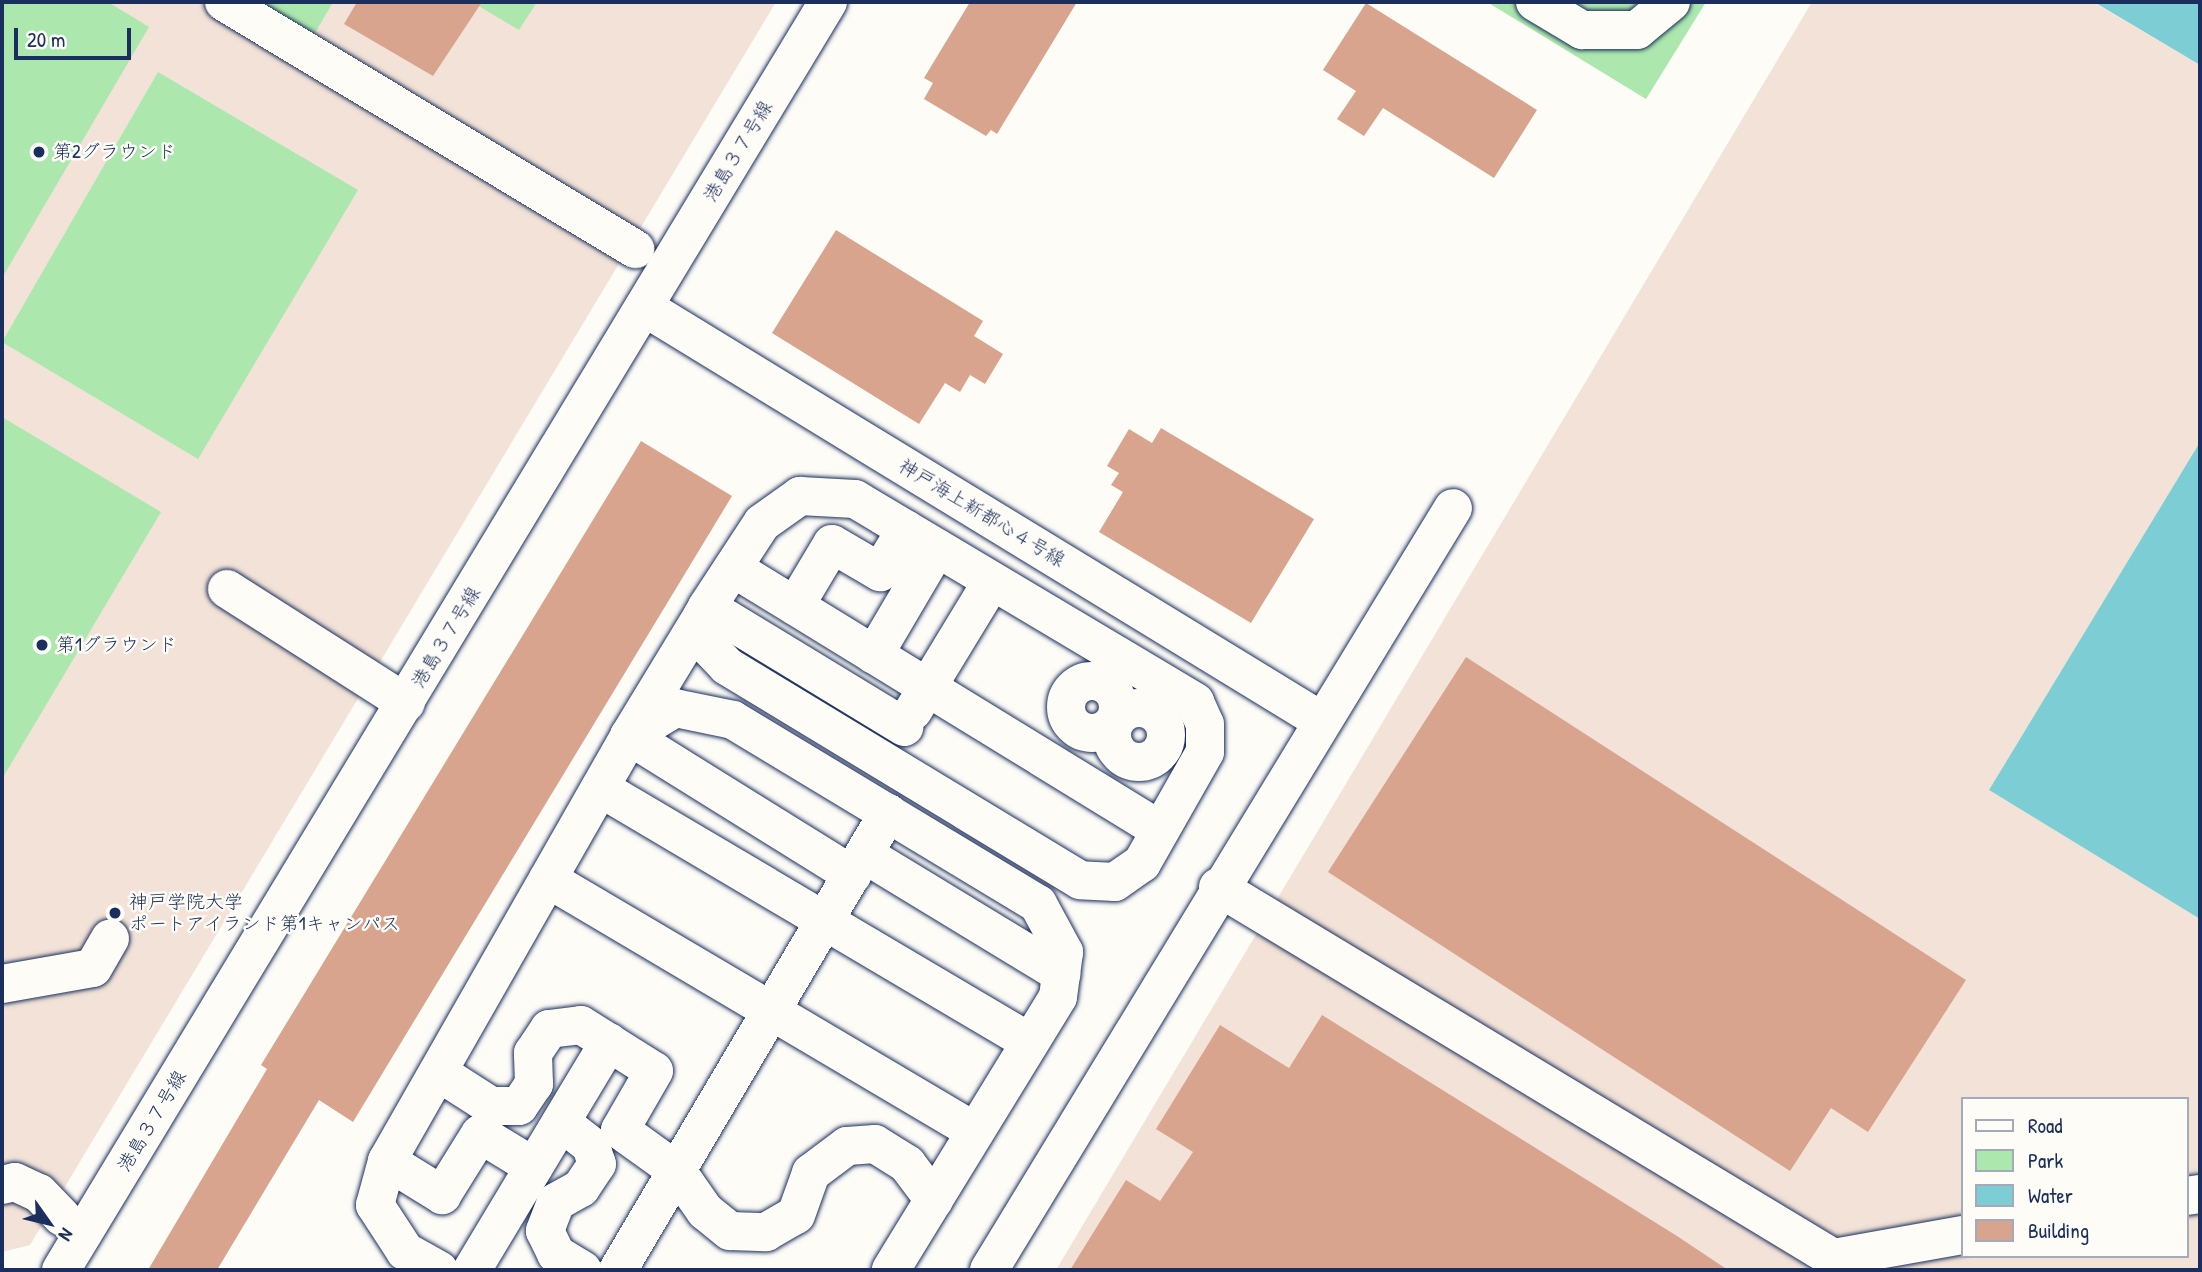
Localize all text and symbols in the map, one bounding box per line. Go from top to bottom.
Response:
scale bar [18,14,135,58]
text: 20 m [27,25,65,54]
street label: 港島３７号線 [699,96,777,206]
place label: 第2グラウンド [53,141,176,163]
marker: 第2グラウンド [31,144,47,160]
street label: 神戸海上新都心４号線 [895,454,1069,572]
street label: 港島３７号線 [407,582,485,692]
place label: 第1グラウンド [56,634,177,656]
marker: 第1グラウンド [34,637,50,653]
place label: 神戸学院大学 ポートアイランド第1キャンパス [129,891,402,935]
marker: 神戸学院大学 ポートアイランド第1キャンパス [107,905,123,921]
street label: 港島３７号線 [113,1066,191,1176]
legend [1960,1097,2188,1258]
text: Road [2028,1111,2062,1140]
text: Park [2028,1146,2063,1175]
text: Water [2028,1181,2073,1210]
north arrow [14,1188,84,1258]
text: Building [2028,1216,2089,1245]
text: N [53,1223,80,1246]

